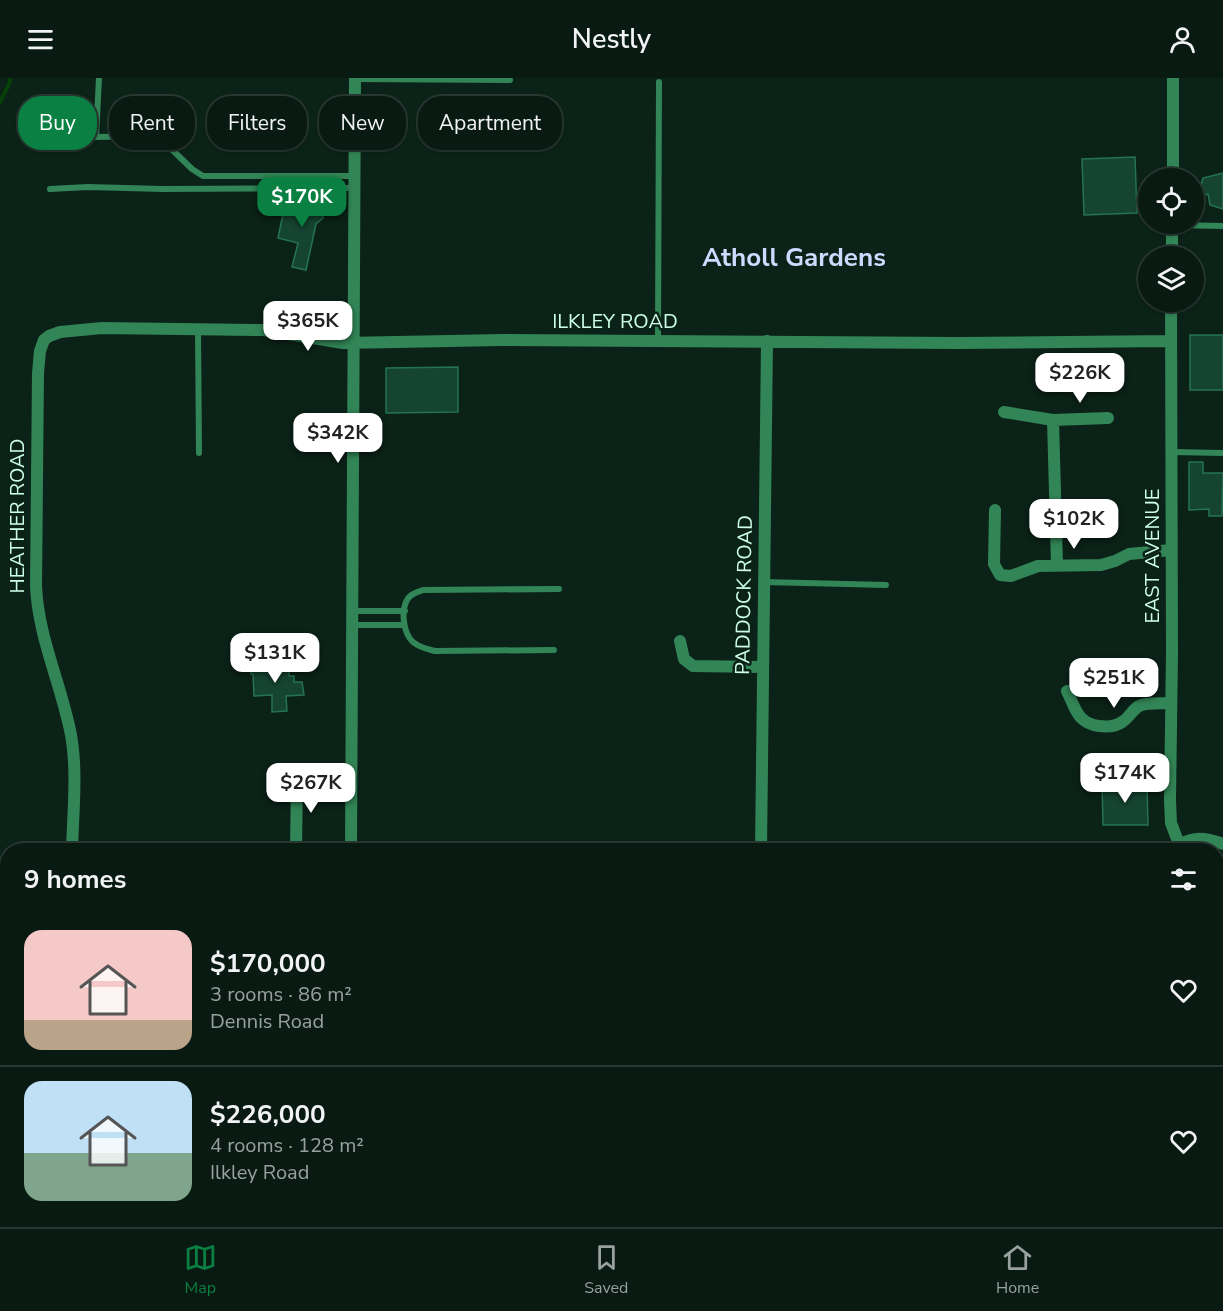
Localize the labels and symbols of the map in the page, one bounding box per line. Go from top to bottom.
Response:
pin: $170K [260,177,344,228]
district label: Atholl Gardens [702,240,886,275]
pin: $365K [266,301,350,352]
street label: ILKLEY ROAD [552,308,678,335]
pin: $226K [1038,353,1122,404]
pin: $342K [296,413,380,464]
street label: HEATHER ROAD [4,439,31,593]
street label: EAST AVENUE [1139,489,1166,623]
pin: $102K [1032,499,1116,550]
street label: PADDOCK ROAD [729,515,759,675]
pin: $131K [233,633,317,684]
pin: $251K [1072,658,1156,709]
pin: $174K [1083,753,1167,804]
pin: $267K [269,763,353,814]

